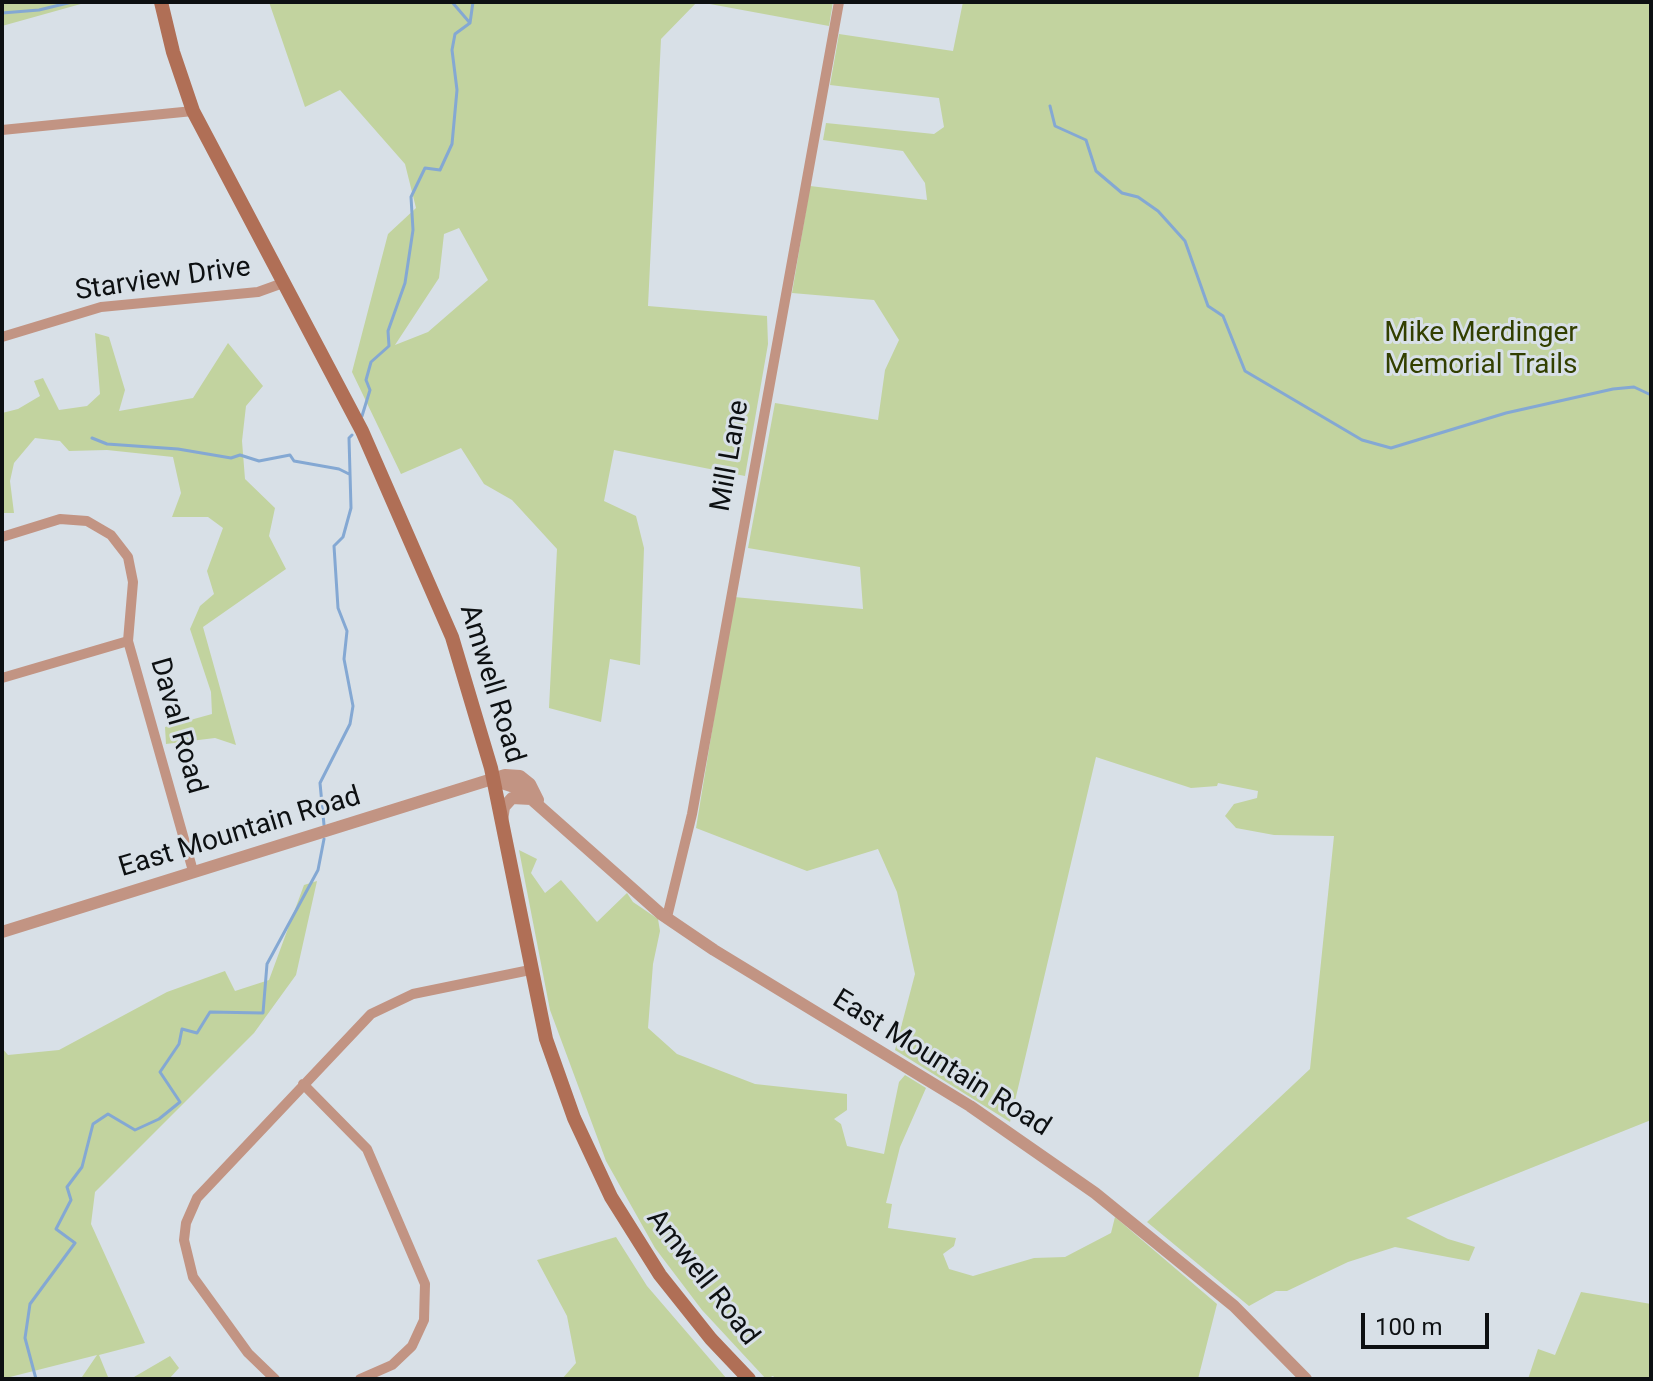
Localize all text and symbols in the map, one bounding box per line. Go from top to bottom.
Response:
street label: Starview Drive [73,251,253,309]
park label: Mike Merdinger Memorial Trails [1384,317,1578,383]
street label: Mill Lane [705,398,757,514]
street label: Amwell Road [451,601,531,767]
street label: Daval Road [142,654,212,798]
street label: East Mountain Road [115,780,365,886]
street label: East Mountain Road [826,983,1056,1145]
street label: Amwell Road [638,1203,766,1353]
scale bar [1365,1297,1493,1347]
text: 100 m [1375,1313,1442,1341]

